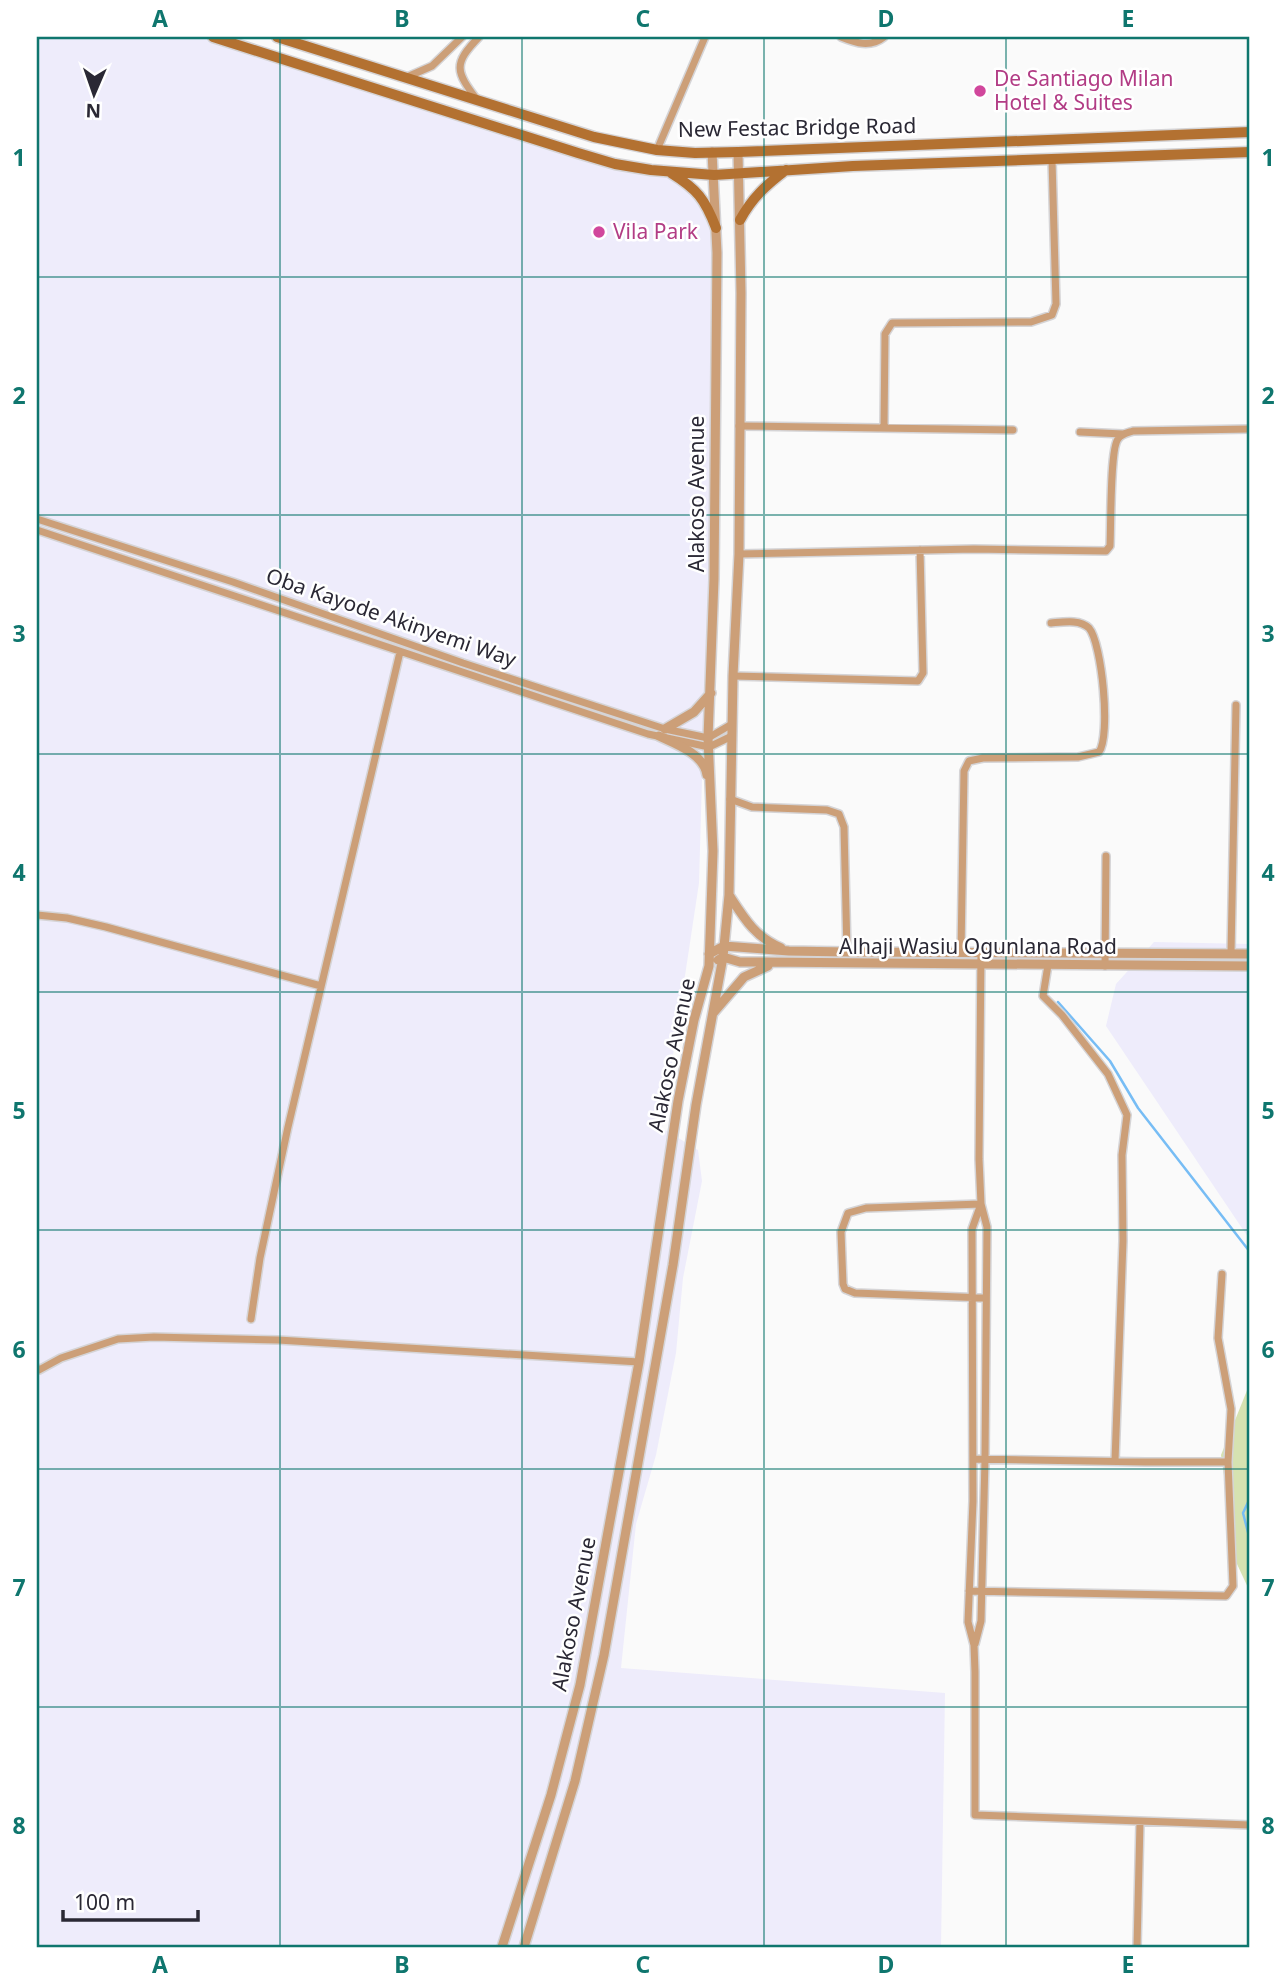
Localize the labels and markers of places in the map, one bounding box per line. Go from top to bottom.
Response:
place label: De Santiago Milan Hotel & Suites [994,64,1173,116]
marker: De Santiago Milan Hotel & Suites [972,83,988,99]
place label: Vila Park [613,217,699,245]
marker: Vila Park [591,224,607,240]

